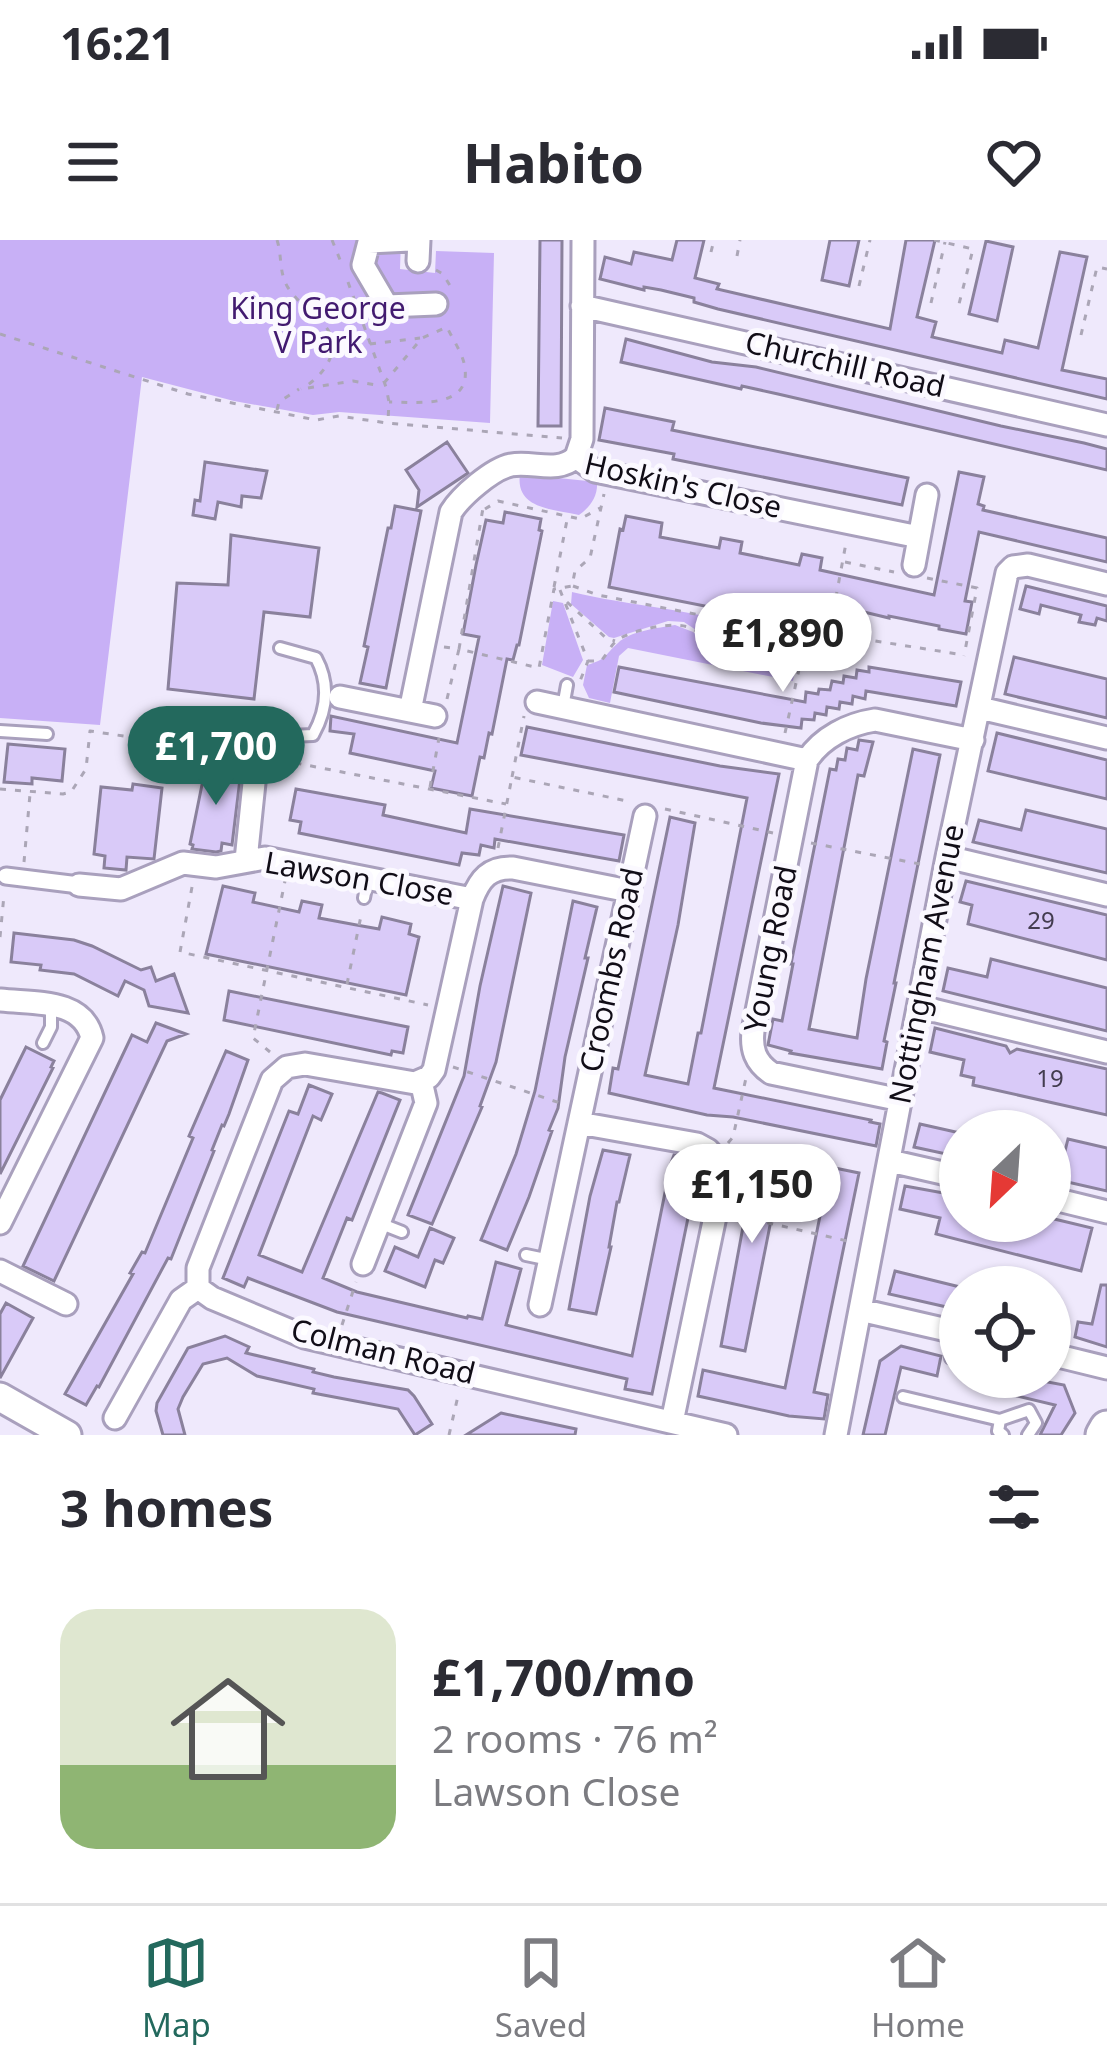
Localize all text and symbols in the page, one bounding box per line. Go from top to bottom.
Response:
text: 16:21 [60,12,176,73]
text: Habito [463,125,644,199]
icon: menu [60,129,126,195]
icon: heart [981,129,1047,195]
park label: King George V Park [230,287,406,362]
street label: Churchill Road [741,321,949,406]
street label: Hoskin's Close [581,442,786,527]
pin: £1,890 [685,593,881,695]
text: £1,890 [722,605,844,658]
pin: £1,700 [118,706,314,808]
text: £1,700 [155,718,277,771]
street label: Nottingham Avenue [878,820,973,1107]
street label: Lawson Close [262,841,457,914]
street label: Young Road [733,862,806,1036]
street label: Croombs Road [569,864,652,1076]
house number: 29 [1027,903,1055,936]
house number: 19 [1036,1061,1064,1094]
north arrow [939,1110,1071,1242]
map controls [939,1110,1071,1398]
pin: £1,150 [654,1144,850,1246]
text: £1,150 [691,1156,813,1209]
button: locate [939,1266,1071,1398]
street label: Colman Road [287,1308,480,1393]
text: 3 homes [60,1472,273,1542]
icon: filters [981,1474,1047,1540]
text: £1,700/mo [432,1641,695,1711]
icon: home [156,1657,300,1801]
text: 2 rooms · 76 m² [432,1711,718,1764]
text: Lawson Close [432,1764,680,1817]
tab: Map [142,1930,211,2047]
tab: Saved [495,1930,587,2047]
tab: Home [871,1930,965,2047]

